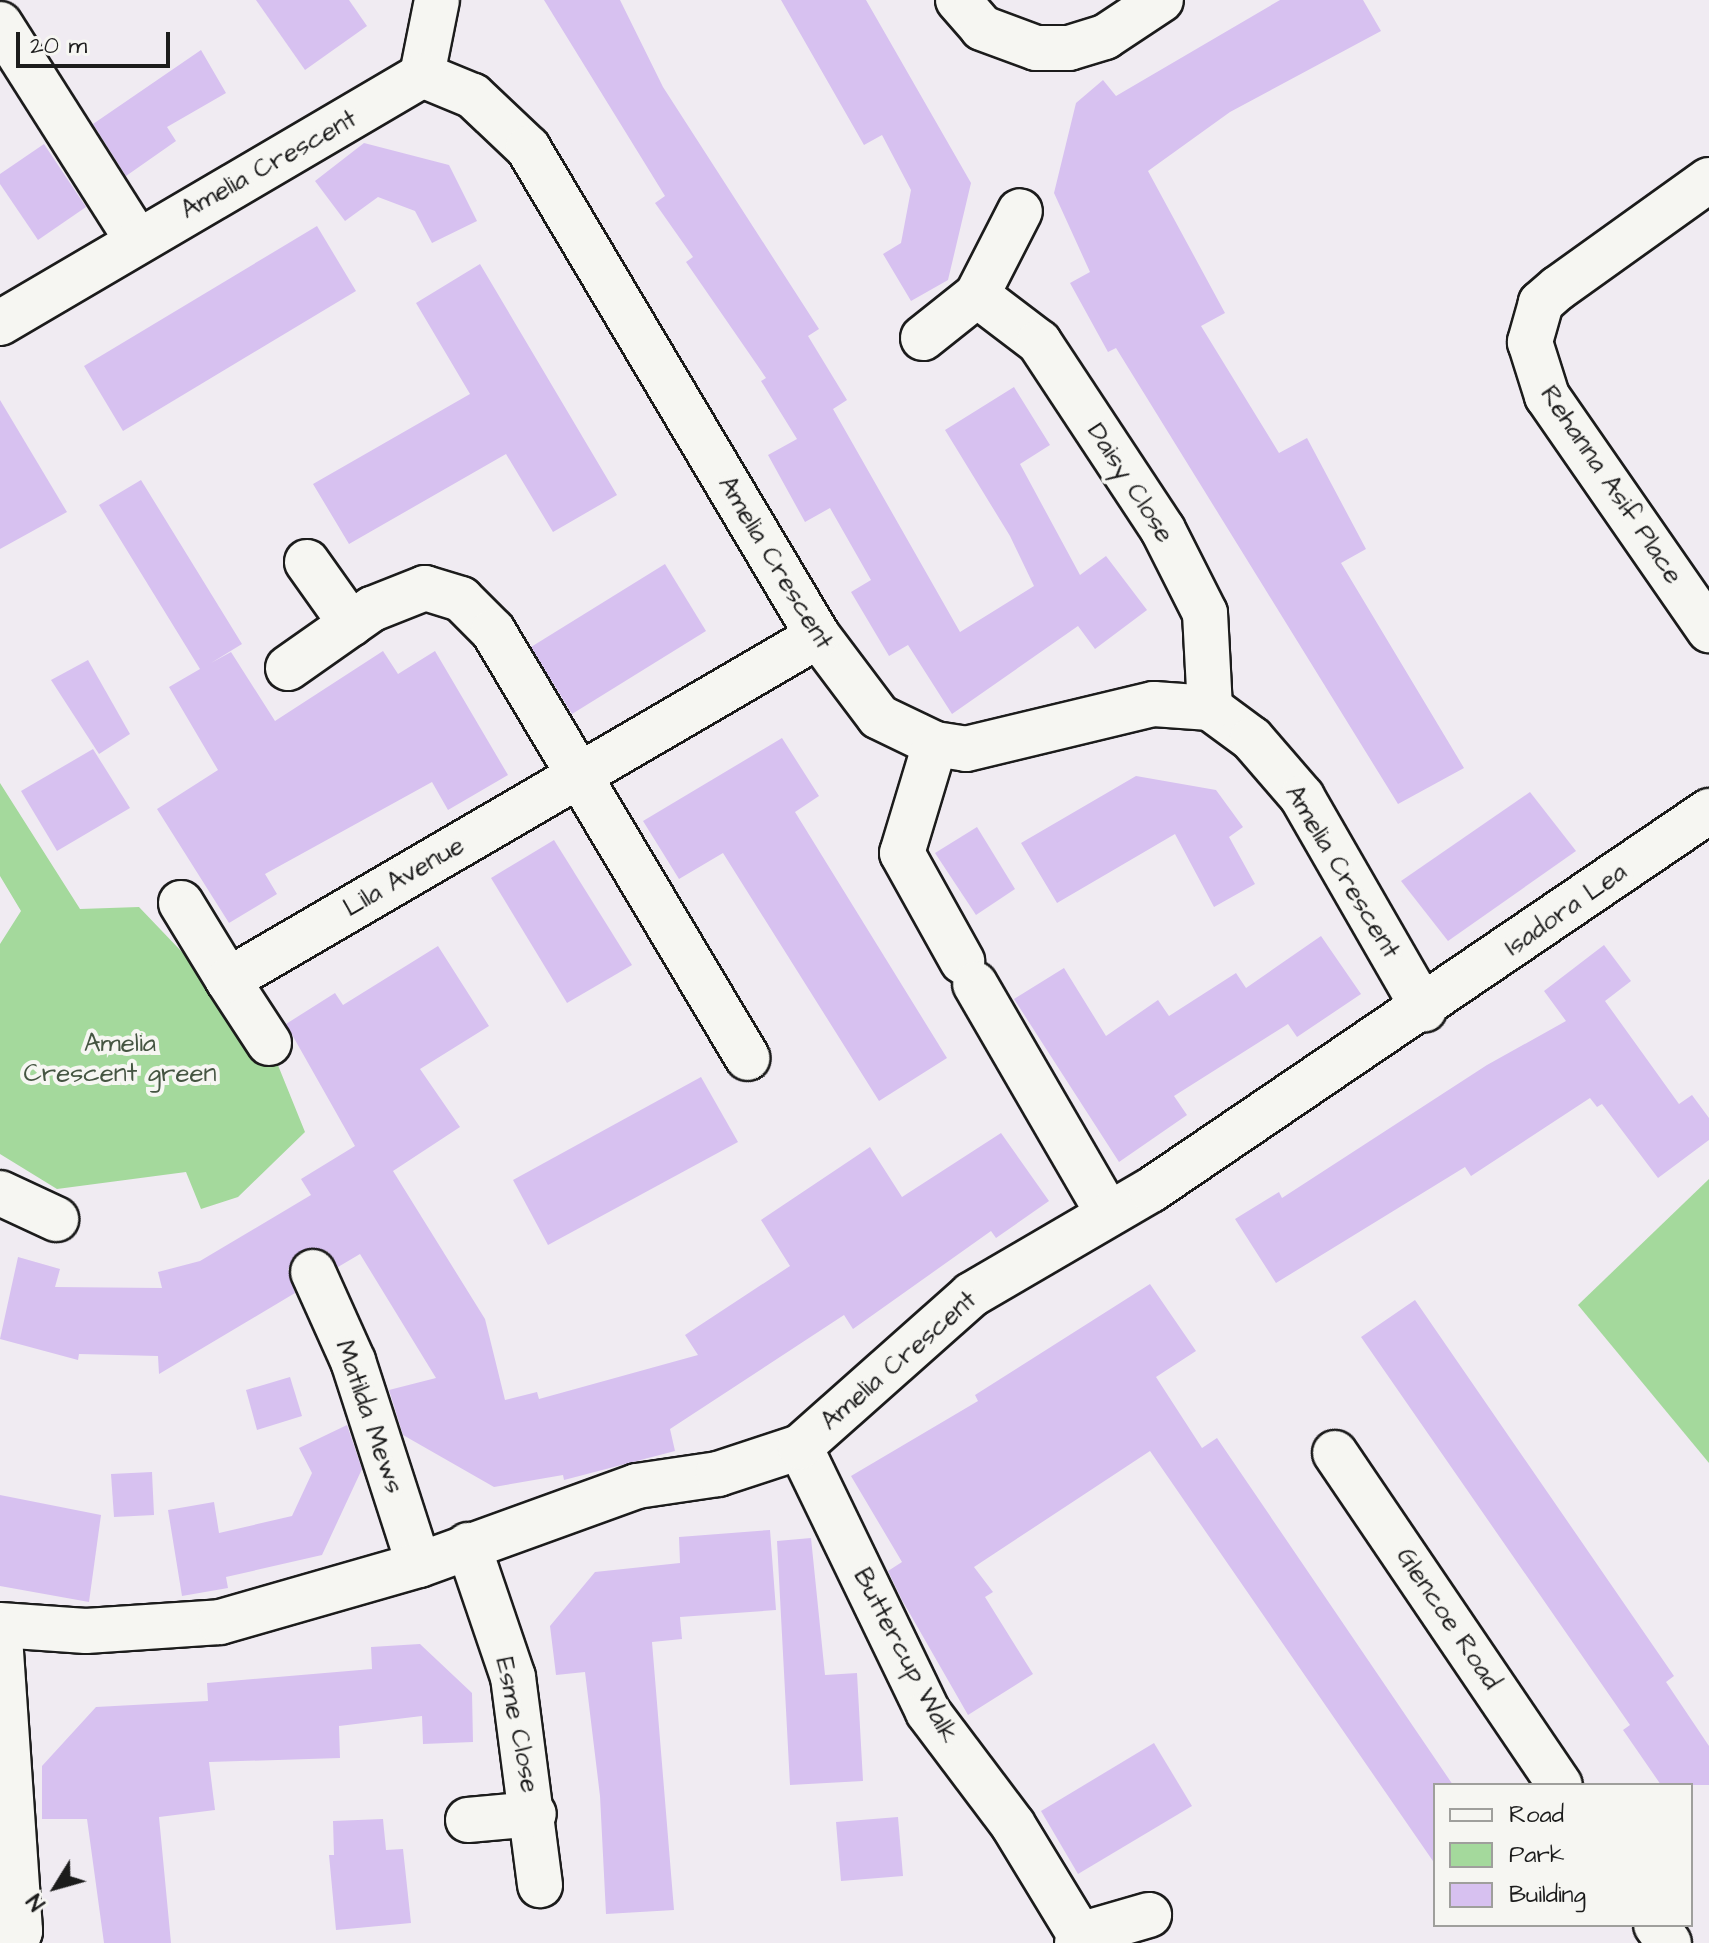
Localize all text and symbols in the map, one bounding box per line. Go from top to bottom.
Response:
scale bar [20,16,174,66]
text: 20 m [30,29,87,63]
street label: Amelia Crescent [175,104,363,226]
street label: Rehanna Asif Place [1533,380,1689,590]
street label: Daisy Close [1080,417,1180,549]
street label: Amelia Crescent [711,471,839,655]
street label: Amelia Crescent [1278,780,1406,964]
street label: Lila Avenue [338,830,470,924]
street label: Isadora Lea [1499,857,1633,963]
park label: Amelia Crescent green [23,1028,217,1090]
street label: Amelia Crescent [815,1285,983,1437]
street label: Matilda Mews [328,1336,410,1498]
street label: Glencoe Road [1389,1542,1507,1696]
street label: Buttercup Walk [846,1563,964,1749]
street label: Esme Close [489,1655,545,1795]
legend [1433,1783,1693,1927]
text: Road [1509,1798,1564,1832]
text: Park [1509,1838,1565,1872]
north arrow [16,1847,96,1927]
text: Building [1509,1878,1586,1912]
text: N [20,1887,53,1917]

